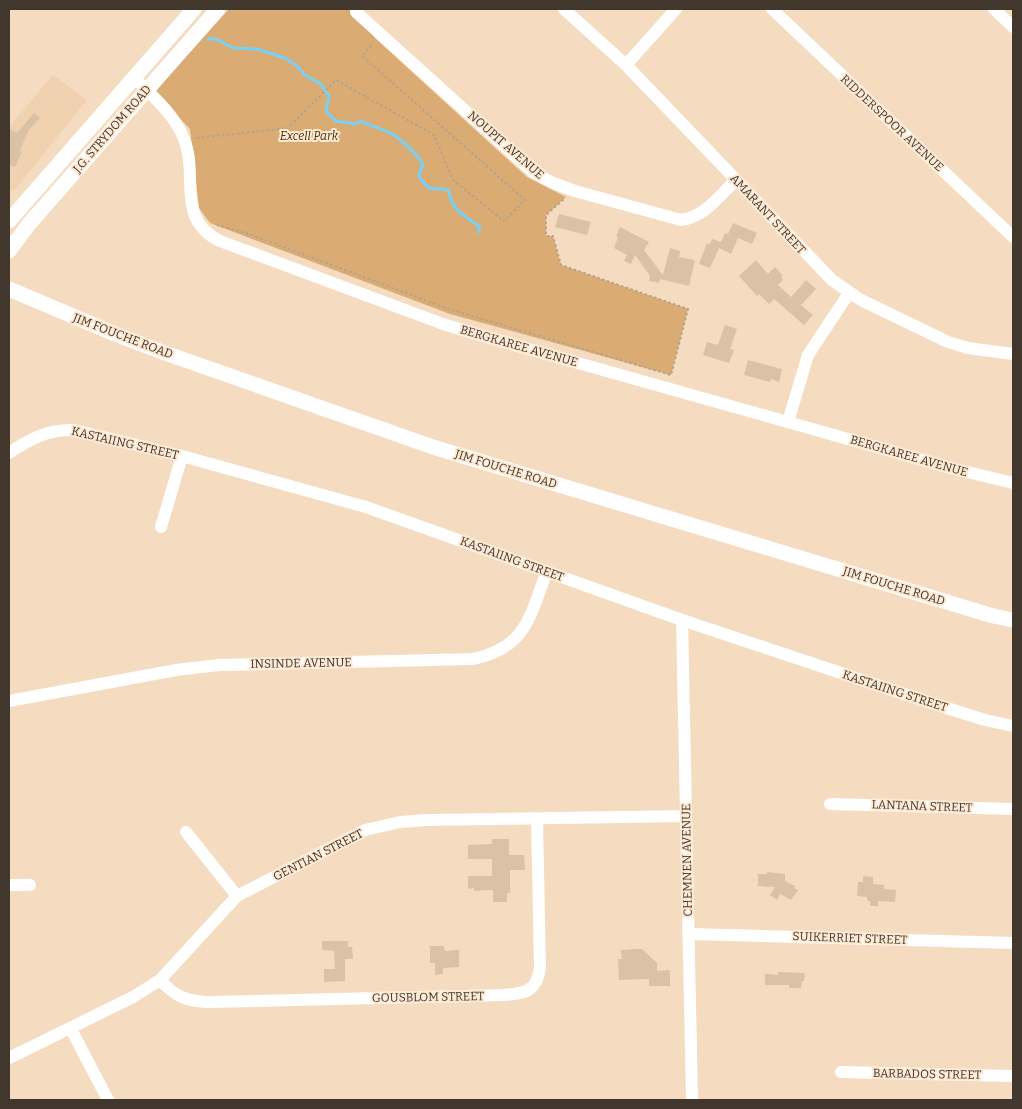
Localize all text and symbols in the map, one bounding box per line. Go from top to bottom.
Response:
street label: RIDDERSPOOR AVENUE [838,72,946,174]
street label: J.G. STRYDOM ROAD [69,82,154,176]
street label: NOUPIT AVENUE [465,108,547,182]
park label: Excell Park [280,129,339,143]
street label: AMARANT STREET [727,171,809,257]
street label: JIM FOUCHE ROAD [70,310,175,361]
street label: BERGKAREE AVENUE [459,322,579,370]
street label: KASTAIING STREET [70,424,180,462]
street label: BERGKAREE AVENUE [849,432,969,480]
street label: JIM FOUCHE ROAD [452,447,559,491]
street label: KASTAIING STREET [458,534,566,584]
street label: JIM FOUCHE ROAD [840,564,947,608]
street label: INSINDE AVENUE [250,655,352,671]
street label: KASTAIING STREET [841,667,949,715]
street label: LANTANA STREET [871,797,973,815]
street label: CHEMNEN AVENUE [679,803,695,917]
street label: GENTIAN STREET [271,826,365,884]
street label: SUIKERRIET STREET [792,929,908,947]
street label: GOUSBLOM STREET [372,989,484,1005]
street label: BARBADOS STREET [873,1066,981,1082]

